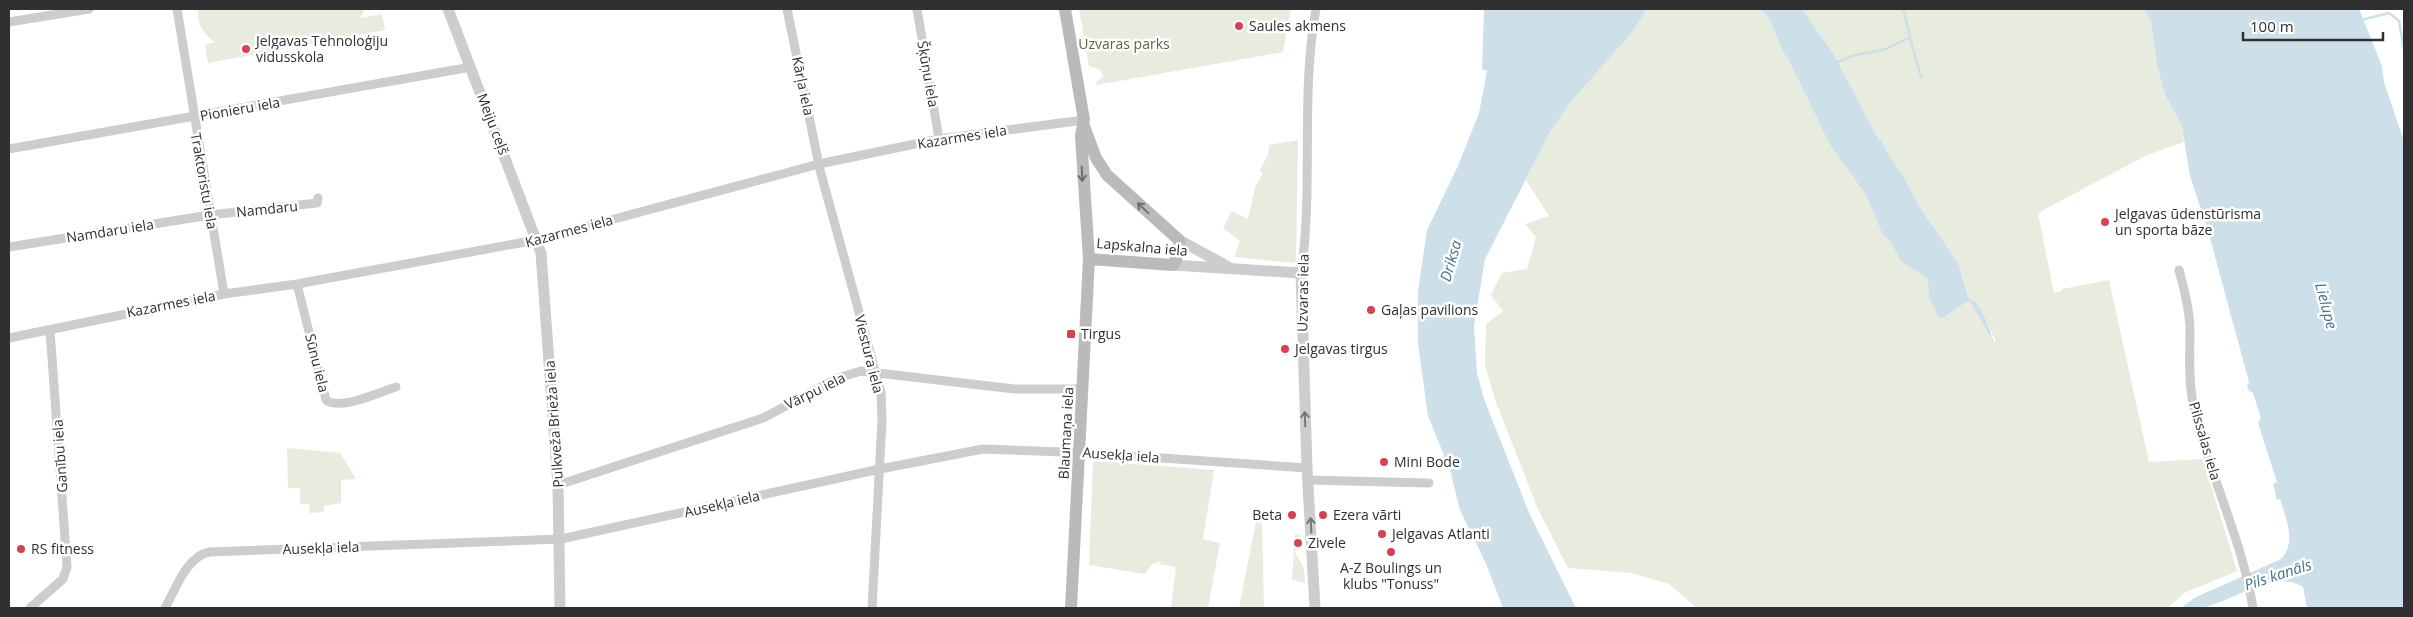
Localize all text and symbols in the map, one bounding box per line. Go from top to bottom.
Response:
scale bar [2243,10,2383,42]
place label: Saules akmens [1249,16,1346,35]
text: 100 m [2250,16,2294,36]
marker: Saules akmens [1233,20,1245,32]
place label: Jelgavas Tehnoloģiju vidusskola [254,31,388,66]
park label: Uzvaras parks [1078,34,1170,53]
street label: Šķūņu iela [913,39,944,109]
marker: Jelgavas Tehnoloģiju vidusskola [240,43,252,55]
street label: Kārļa iela [788,55,819,117]
street label: Meiju ceļš [473,90,514,158]
street label: Pionieru iela [198,92,281,125]
street label: Kazarmes iela [916,120,1008,153]
street label: Traktoristu iela [187,131,222,231]
one-way arrow [1078,166,1087,182]
street label: Namdaru [235,196,299,221]
one-way arrow [1137,202,1150,214]
place label: Jelgavas ūdenstūrisma un sporta bāze [2113,204,2261,239]
street label: Kazarmes iela [523,210,615,251]
street label: Namdaru iela [65,214,155,247]
marker: Jelgavas ūdenstūrisma un sporta bāze [2099,216,2111,228]
street label: Lapskalna iela [1096,233,1189,260]
water label: Driksa [1435,237,1466,284]
street label: Uzvaras iela [1292,254,1313,332]
water label: Lielupe [2311,280,2343,332]
street label: Kazarmes iela [125,286,217,321]
place label: Gaļas pavilions [1381,300,1479,319]
marker: Gaļas pavilions [1365,304,1377,316]
street label: Viestura iela [851,313,888,395]
place label: Tirgus [1081,324,1121,343]
marker: Tirgus [1065,328,1077,340]
street label: Sūnu iela [301,332,334,394]
place label: Jelgavas tirgus [1293,339,1388,358]
marker: Jelgavas tirgus [1279,343,1291,355]
street label: Pulkveža Brieža iela [540,360,567,488]
street label: Vārpu iela [781,368,848,413]
street label: Blaumaņa iela [1054,386,1077,480]
street label: Pilssalas iela [2185,399,2226,482]
one-way arrow [1300,412,1310,428]
street label: Ganību iela [47,419,72,493]
street label: Ausekļa iela [1082,442,1160,467]
place label: Mini Bode [1394,452,1460,471]
marker: Mini Bode [1378,456,1390,468]
street label: Ausekļa iela [682,486,762,521]
place label: Beta [1252,505,1282,524]
place label: Ezera vārti [1333,505,1401,524]
marker: Beta [1286,509,1298,521]
marker: Ezera vārti [1317,509,1329,521]
one-way arrow [1307,517,1316,533]
place label: Jelgavas Atlanti [1390,524,1490,543]
marker: Jelgavas Atlanti [1376,528,1388,540]
place label: Zivele [1308,533,1346,552]
street label: Ausekļa iela [282,537,360,558]
marker: Zivele [1292,537,1304,549]
place label: RS fitness [31,539,94,558]
marker: RS fitness [15,543,27,555]
marker: A-Z Boulings un klubs "Tonuss" [1385,546,1397,558]
water label: Pils kanāls [2241,554,2314,594]
place label: A-Z Boulings un klubs "Tonuss" [1340,558,1442,593]

